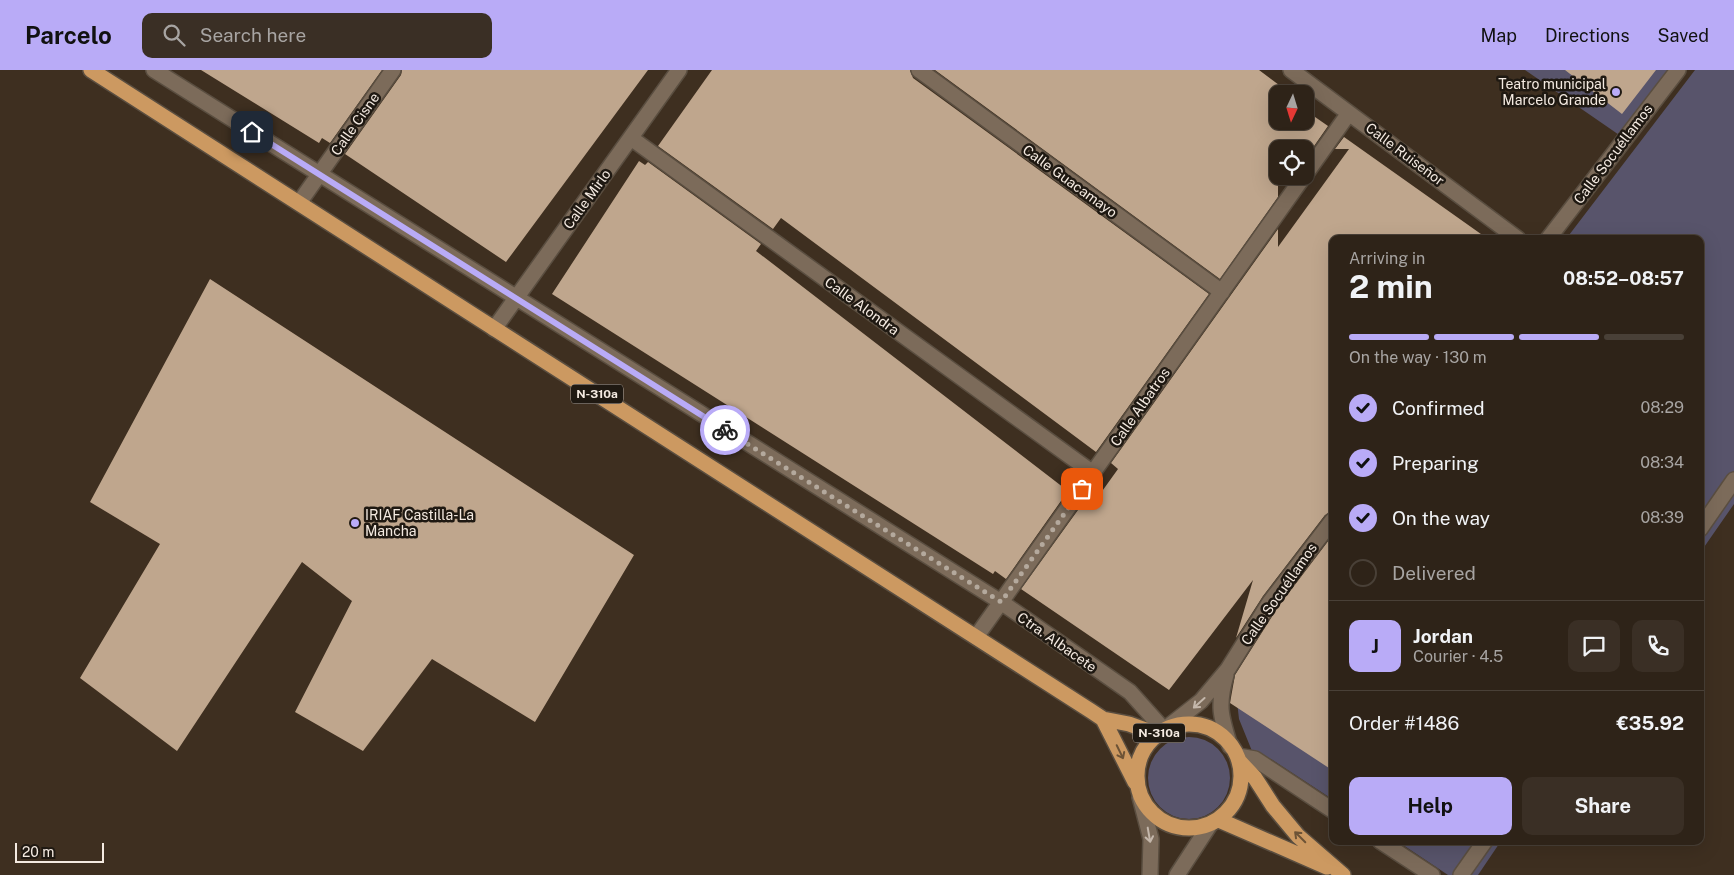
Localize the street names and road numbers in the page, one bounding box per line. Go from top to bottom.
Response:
street label: Calle Cisne [328,90,382,158]
street label: Calle Socuéllamos [1570,101,1656,207]
street label: Calle Ruiseñor [1363,119,1447,189]
street label: Calle Guacamayo [1020,141,1120,221]
street label: Calle Mirlo [560,166,614,232]
street label: Calle Alondra [822,274,902,338]
street label: Calle Albatros [1107,365,1173,449]
road number: N-310a [571,384,623,404]
street label: Calle Socuéllamos [1238,540,1320,648]
street label: Ctra. Albacete [1014,609,1100,675]
road number: N-310a [1133,724,1185,742]

